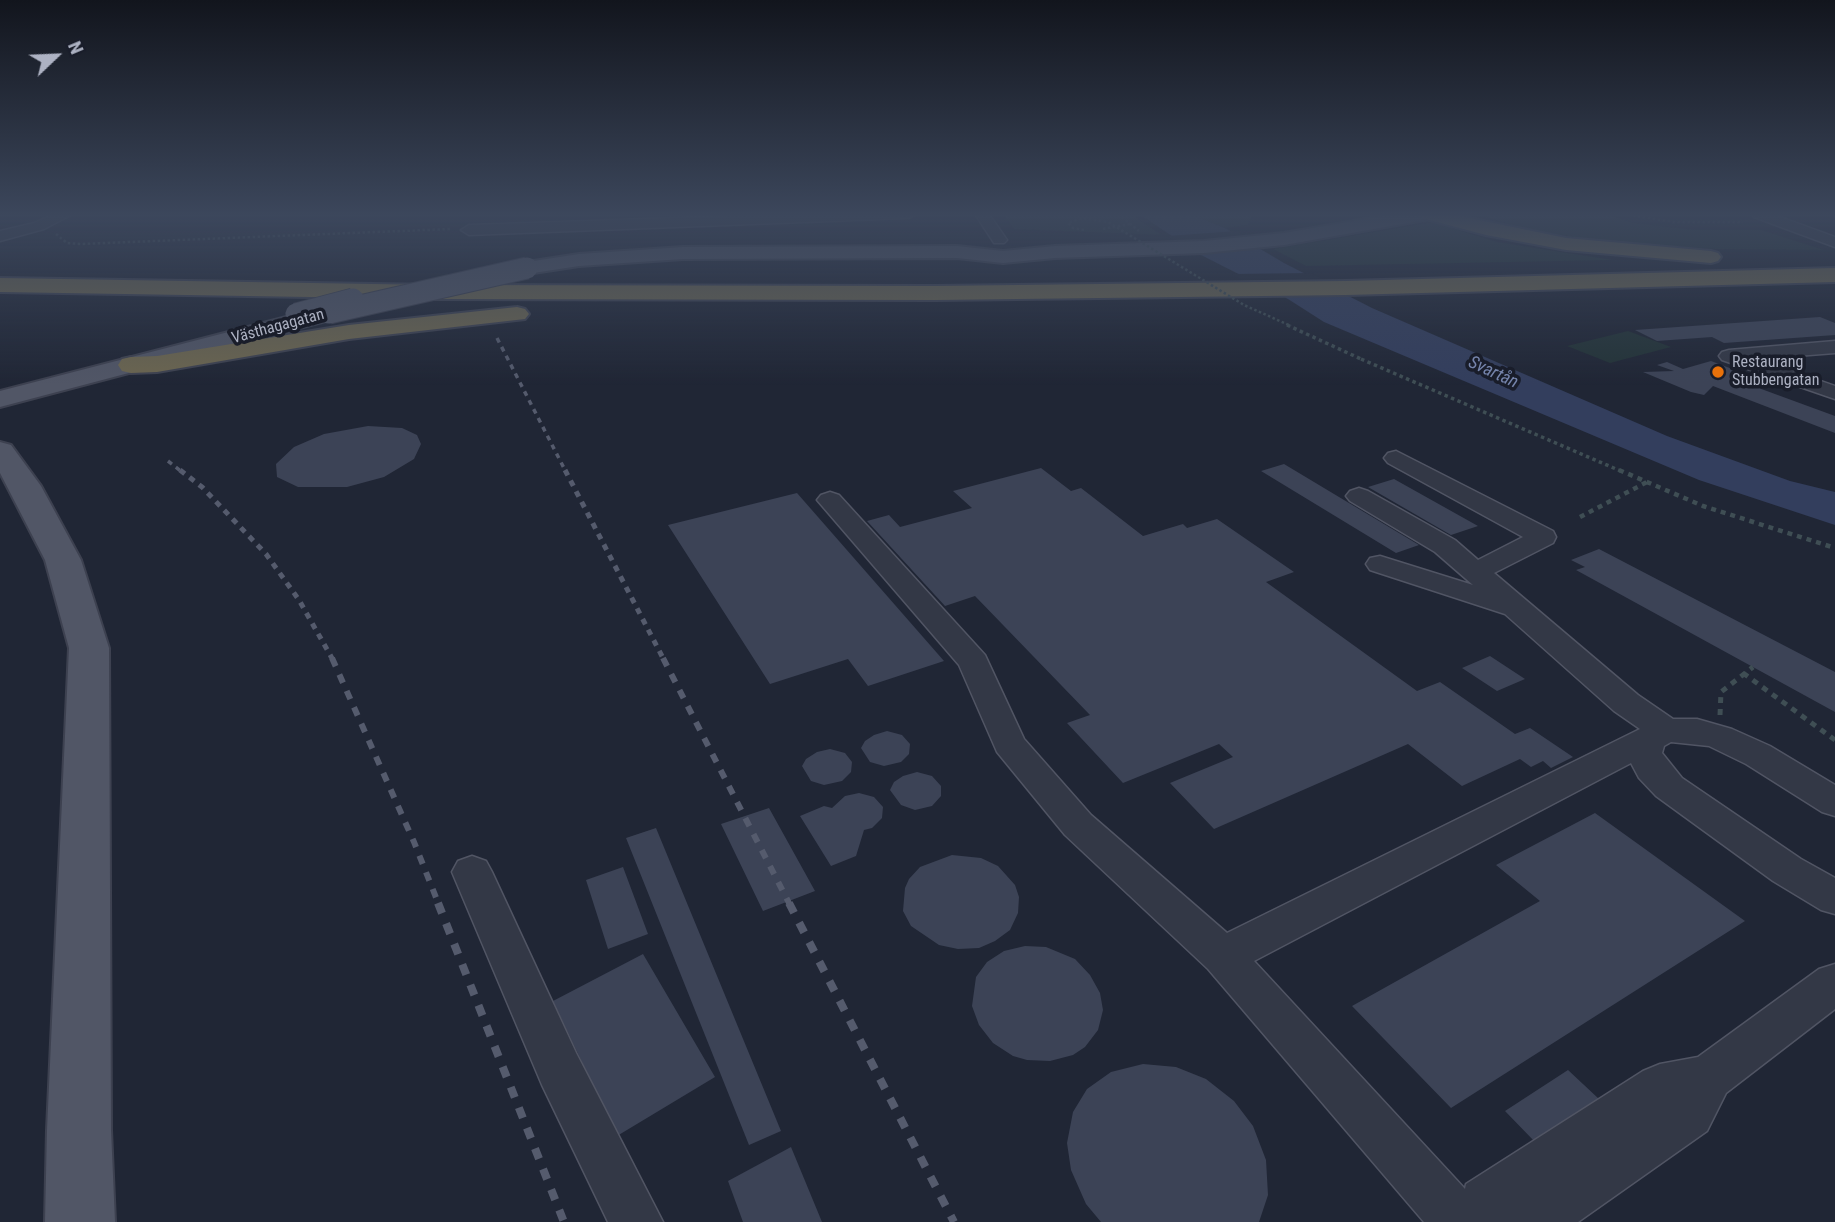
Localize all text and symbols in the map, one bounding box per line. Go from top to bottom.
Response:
north arrow [21,21,91,91]
text: N [63,38,89,57]
street label: Västhagagatan [230,305,326,349]
water label: Svartån [1465,352,1521,394]
place label: Restaurang Stubbengatan [1732,353,1820,391]
marker: Restaurang Stubbengatan [1710,364,1726,380]

